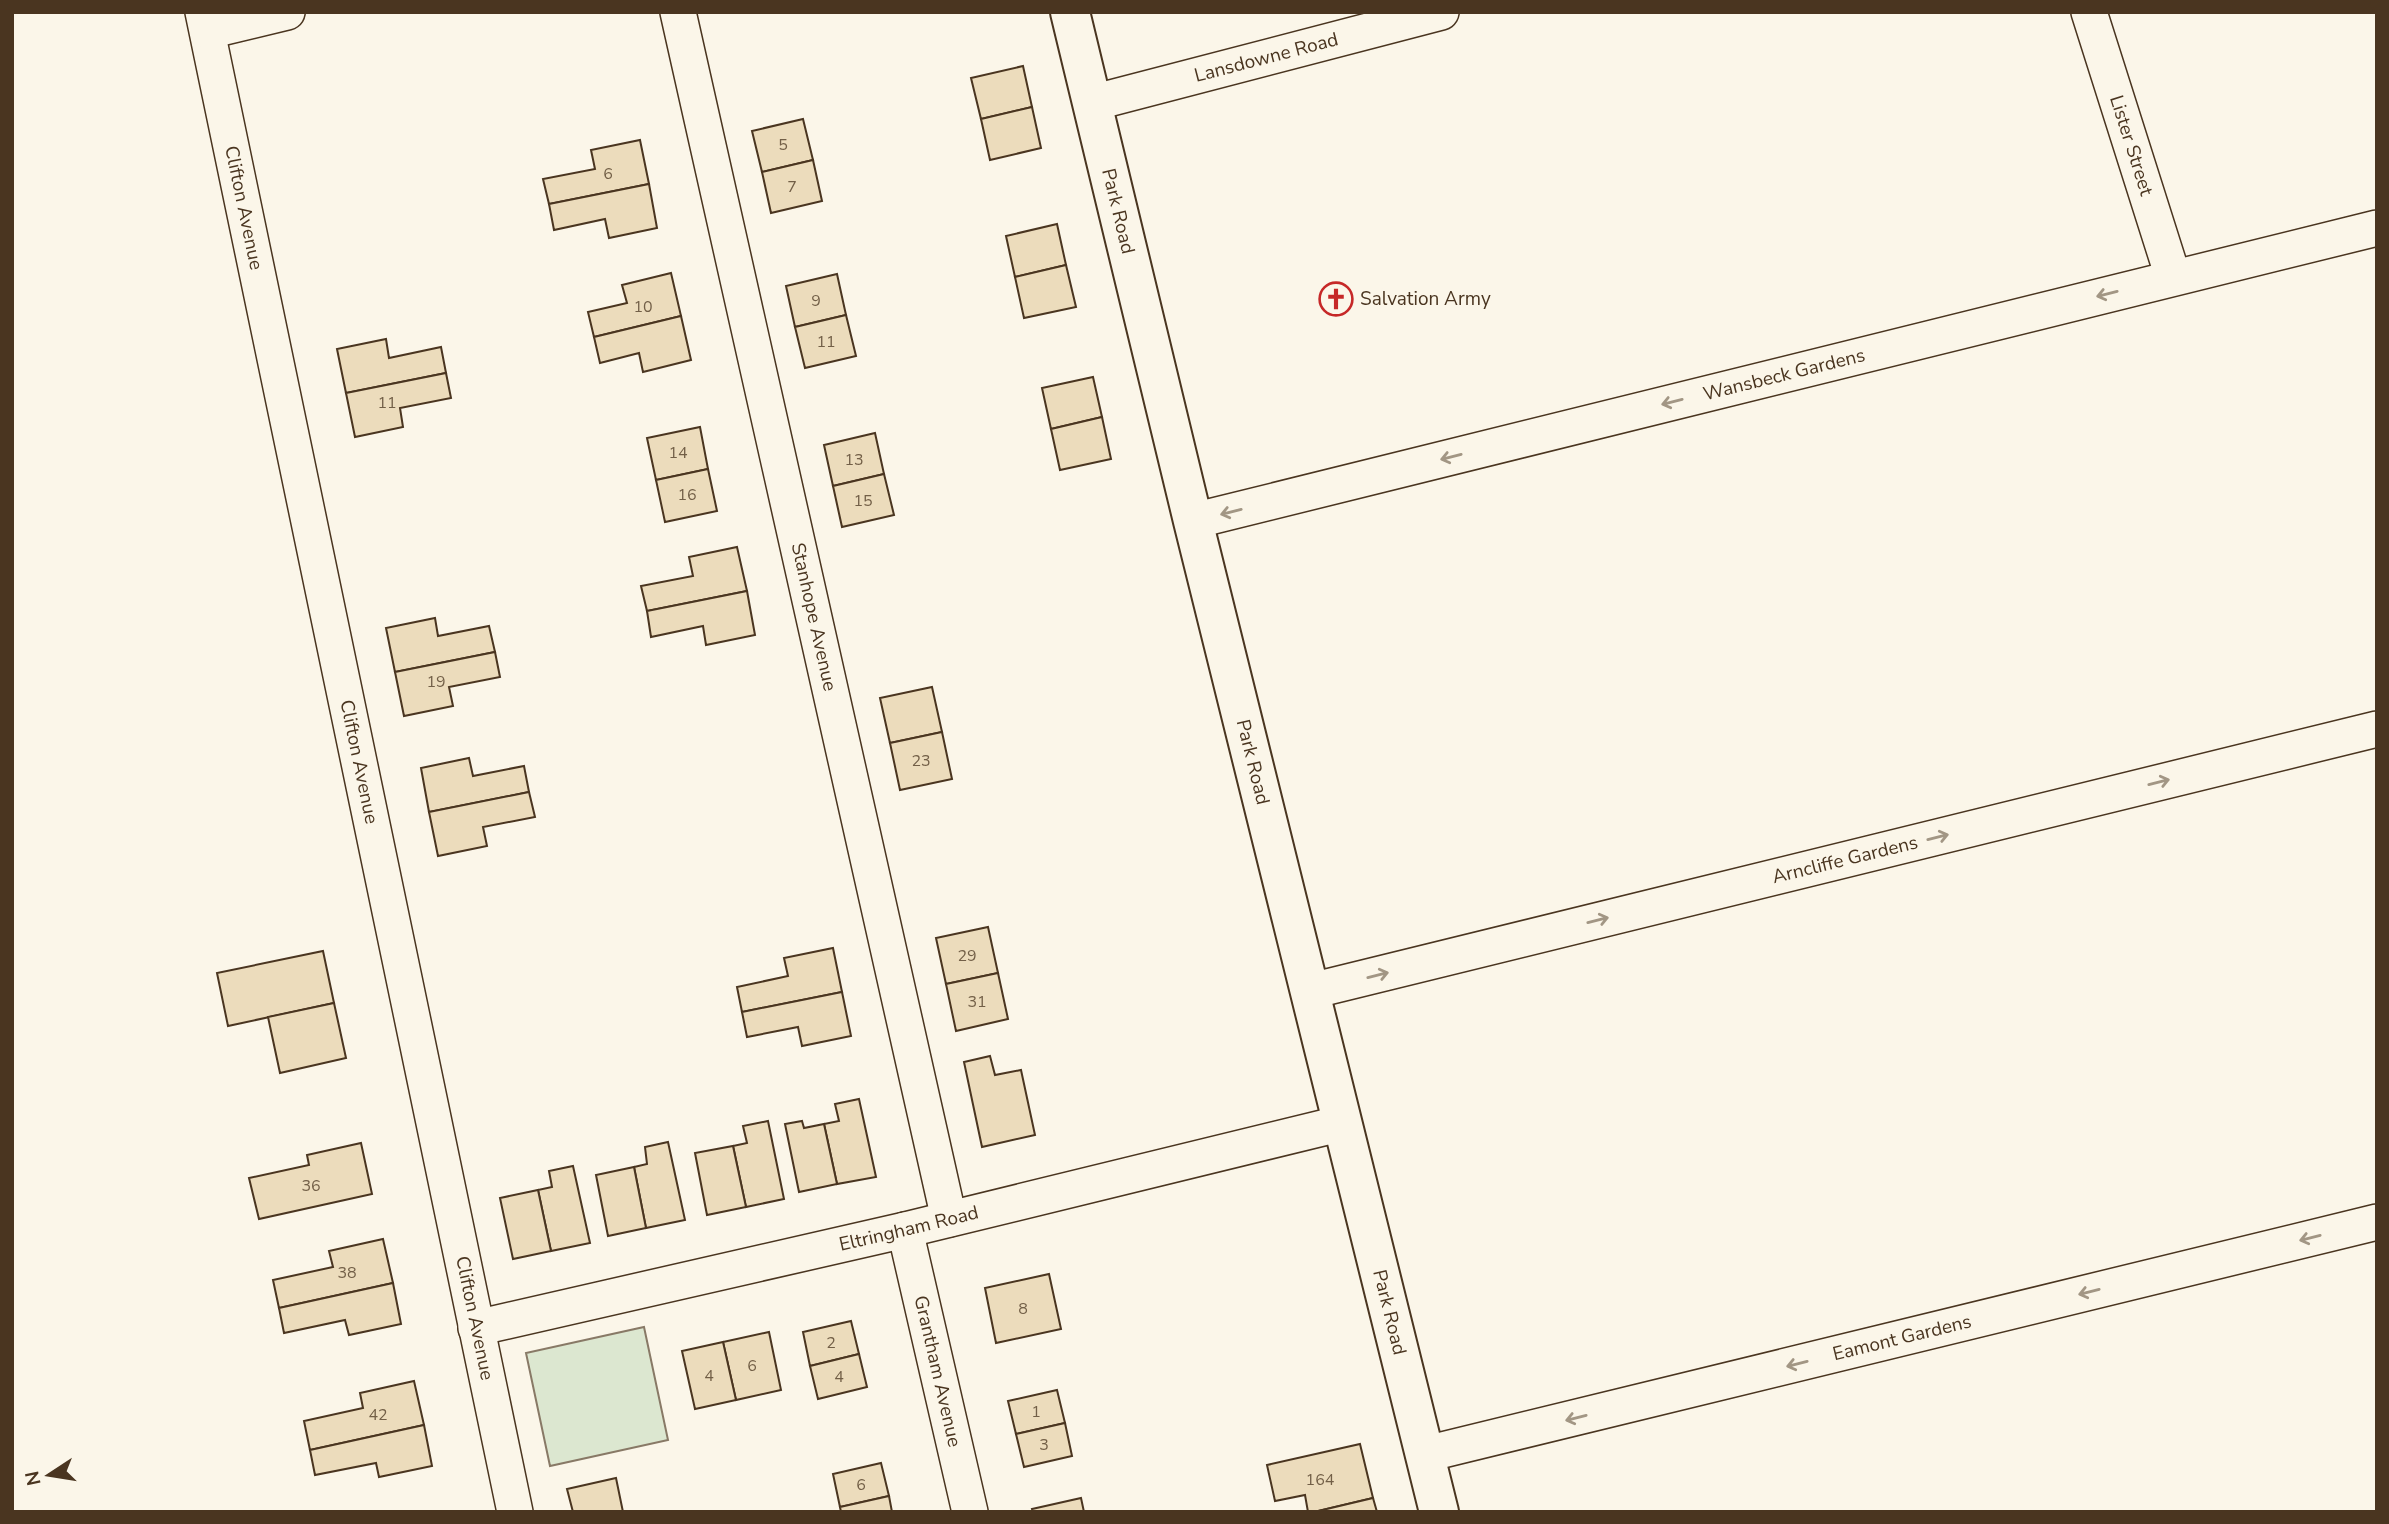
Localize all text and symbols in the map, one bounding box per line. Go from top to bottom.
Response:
street label: Lansdowne Road [1191,26,1341,89]
street label: Lister Street [2103,92,2160,199]
house number: 5 [778,134,788,156]
street label: Clifton Avenue [218,143,269,272]
house number: 6 [603,163,613,185]
street label: Park Road [1095,166,1141,257]
house number: 7 [787,176,797,198]
church icon: Salvation Army [1317,280,1355,318]
place label: Salvation Army [1360,286,1491,312]
one-way arrow [2096,288,2119,301]
house number: 9 [811,290,821,312]
house number: 10 [633,296,653,318]
house number: 11 [816,331,836,353]
street label: Wansbeck Gardens [1700,342,1868,407]
house number: 11 [377,392,397,414]
one-way arrow [1661,396,1684,409]
house number: 14 [668,442,688,464]
house number: 13 [844,449,864,471]
one-way arrow [1441,451,1463,464]
house number: 16 [677,484,697,506]
house number: 15 [853,490,873,512]
one-way arrow [1220,506,1243,519]
street label: Stanhope Avenue [785,540,843,694]
house number: 19 [426,671,446,693]
street label: Clifton Avenue [333,697,385,826]
street label: Park Road [1230,717,1276,807]
house number: 23 [911,750,931,772]
one-way arrow [2147,775,2170,788]
street label: Arncliffe Gardens [1770,829,1921,890]
one-way arrow [1926,830,1949,843]
one-way arrow [1587,913,1609,926]
house number: 29 [957,945,977,967]
one-way arrow [1366,968,1388,981]
house number: 31 [967,991,987,1013]
house number: 36 [301,1175,321,1197]
street label: Eltringham Road [836,1200,981,1258]
one-way arrow [2300,1232,2322,1245]
street label: Clifton Avenue [449,1254,500,1383]
house number: 38 [337,1262,357,1284]
street label: Park Road [1366,1267,1413,1358]
one-way arrow [2079,1286,2101,1299]
street label: Grantham Avenue [908,1293,968,1450]
house number: 8 [1018,1298,1028,1320]
street label: Eamont Gardens [1830,1308,1974,1367]
house number: 2 [826,1332,836,1354]
house number: 6 [747,1355,757,1377]
one-way arrow [1786,1357,1809,1371]
house number: 4 [704,1365,714,1387]
house number: 4 [834,1366,844,1388]
house number: 1 [1031,1401,1041,1423]
house number: 42 [368,1404,388,1426]
one-way arrow [1565,1411,1588,1425]
house number: 3 [1039,1434,1049,1456]
north arrow [14,1440,84,1510]
text: N [19,1469,48,1488]
house number: 164 [1306,1469,1335,1491]
house number: 6 [856,1474,866,1496]

